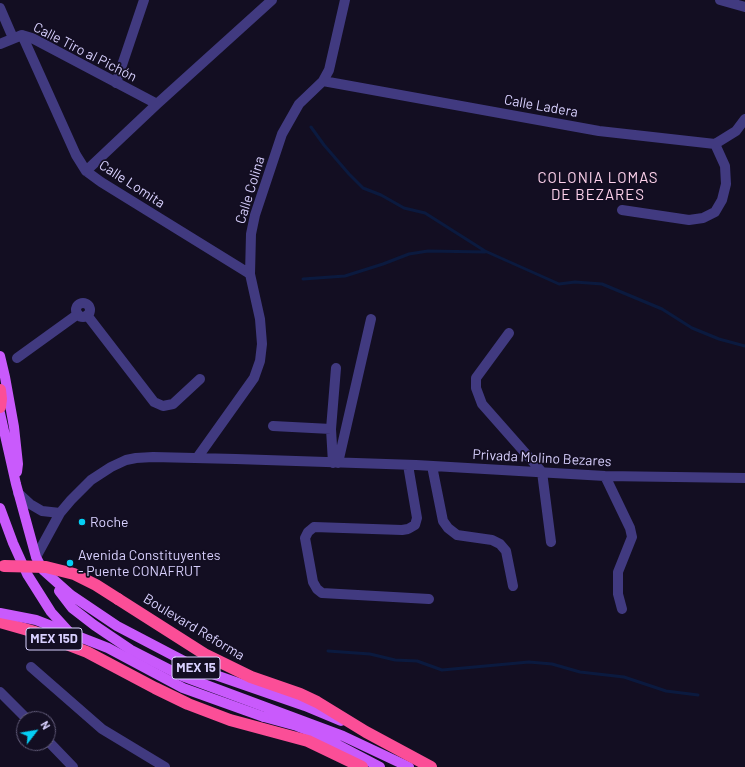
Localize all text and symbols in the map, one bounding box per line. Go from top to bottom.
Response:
street label: Calle Tiro al Pichón [30,19,140,85]
street label: Calle Ladera [503,91,579,121]
street label: Calle Colina [232,154,268,226]
street label: Calle Lomita [96,156,168,212]
district label: COLONIA LOMAS DE BEZARES [537,169,659,204]
street label: Privada Molino Bezares [472,446,612,470]
place label: Roche [90,514,128,530]
marker: Roche [77,517,87,527]
place label: Avenida Constituyentes - Puente CONAFRUT [78,547,221,580]
marker: Avenida Constituyentes - Puente CONAFRUT [65,558,75,568]
street label: Boulevard Reforma [140,590,248,664]
road number: MEX 15D [26,628,82,650]
road number: MEX 15 [172,657,220,679]
north arrow [16,711,56,751]
text: N [38,719,53,732]

